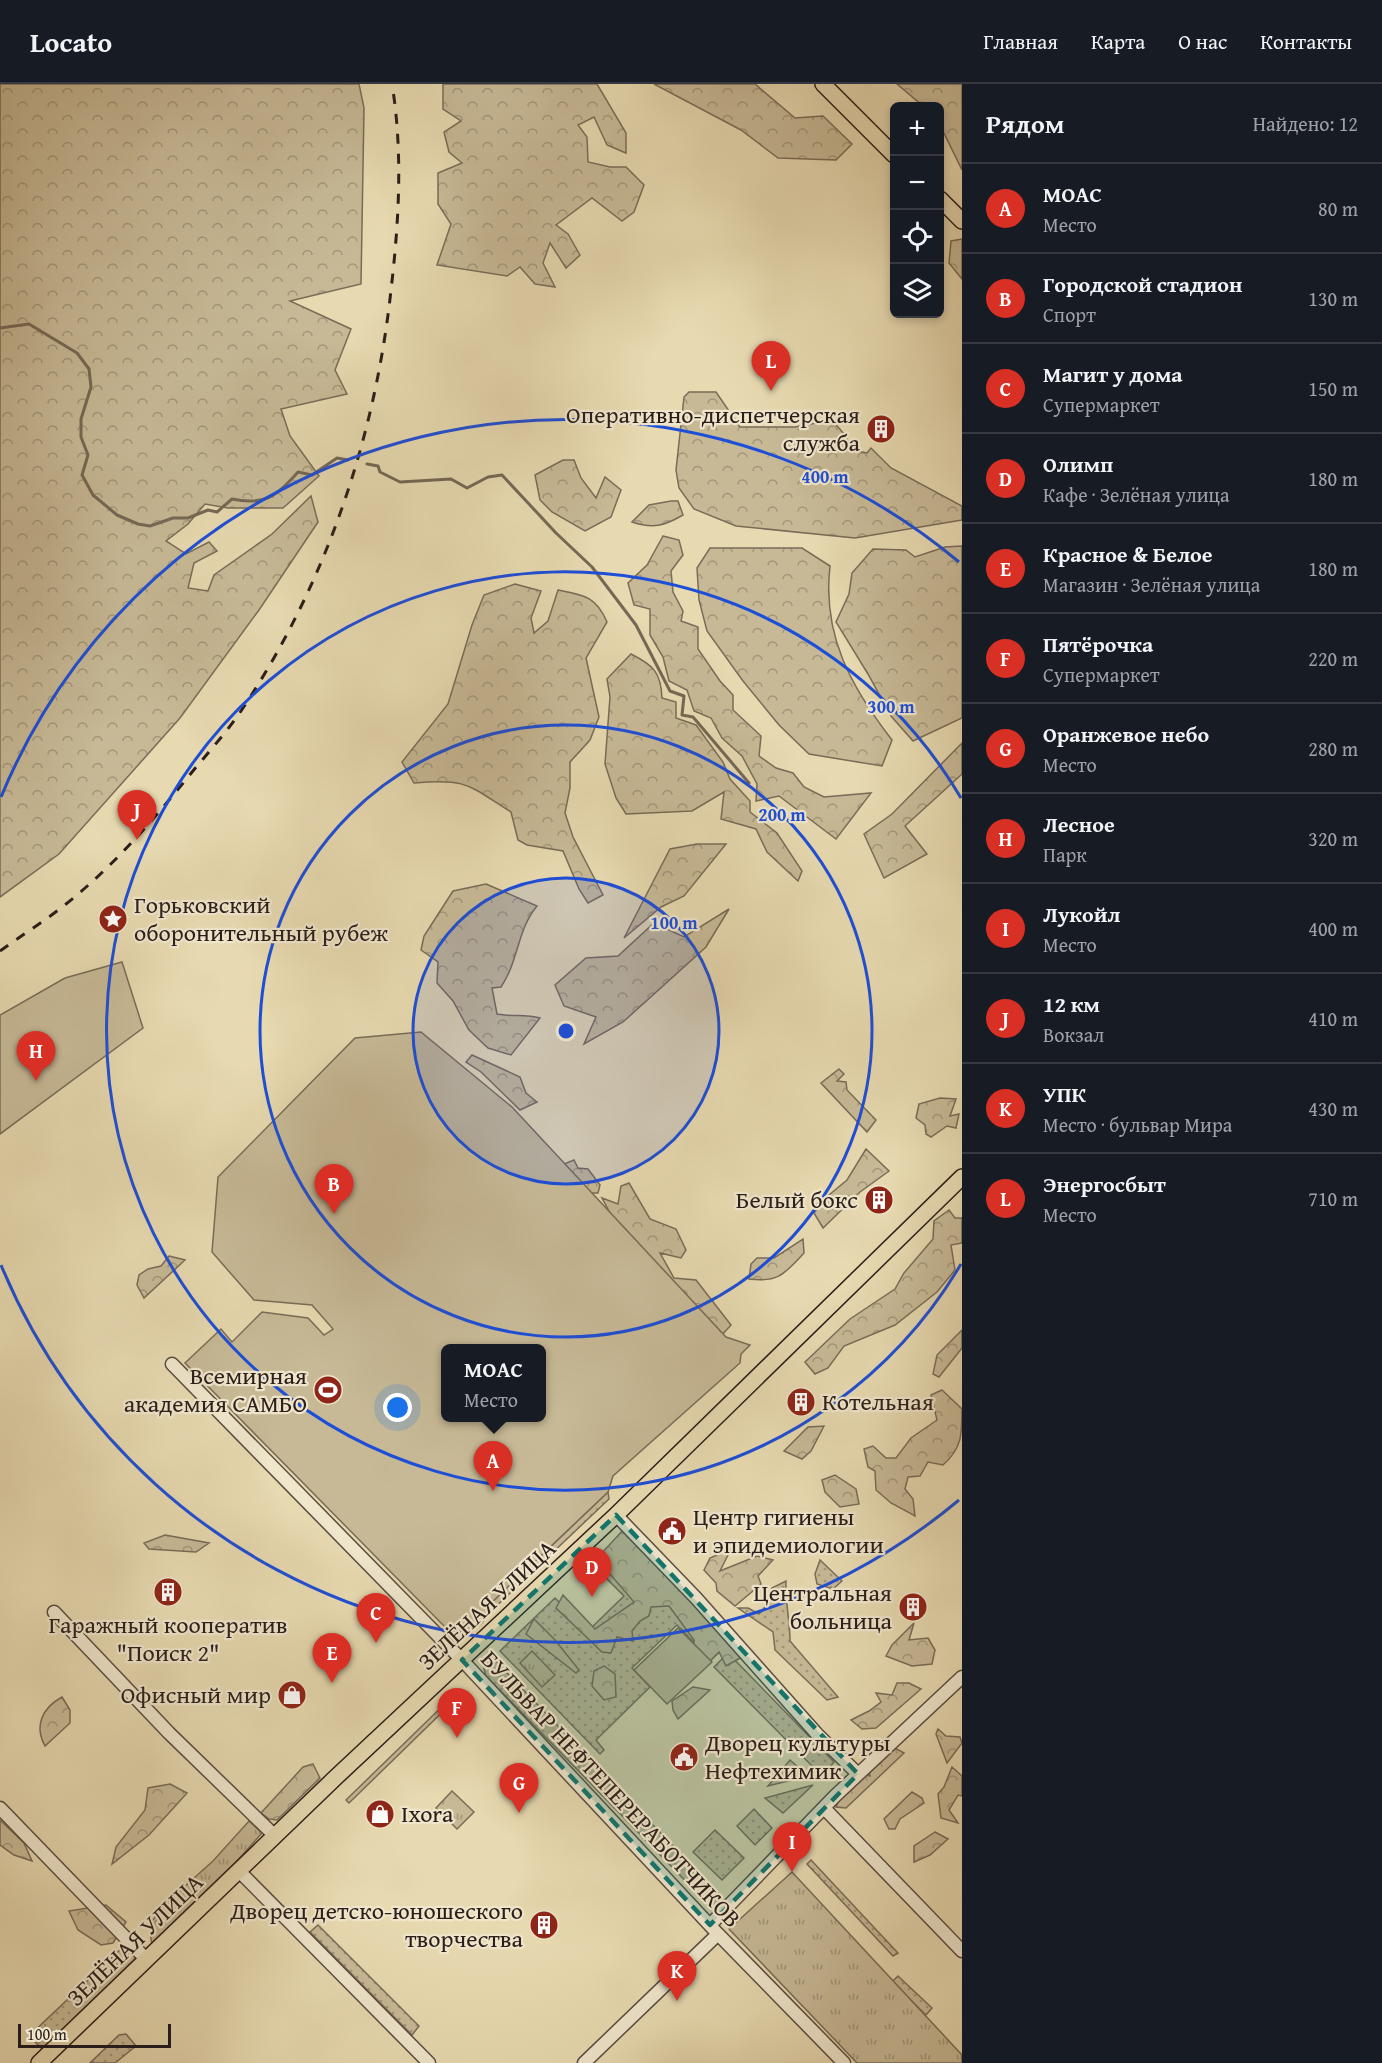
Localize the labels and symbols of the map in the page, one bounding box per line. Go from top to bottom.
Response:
pin: L [752,342,790,391]
place label: Оперативно-диспетчерская служба [566,397,861,460]
building icon: Оперативно-диспетчерская служба [865,413,897,445]
text: 400 m [801,463,849,490]
text: 300 m [867,693,915,720]
pin: J [118,790,156,840]
text: 200 m [758,801,806,828]
place label: Горьковский оборонительный рубеж [134,887,389,950]
place icon: Горьковский оборонительный рубеж [97,903,129,935]
text: 100 m [650,909,698,936]
centre of rings [556,1021,576,1041]
pin: H [16,1032,56,1081]
pin: B [314,1164,354,1214]
place label: Белый бокс [736,1182,858,1217]
building icon: Белый бокс [863,1184,895,1216]
place label: Всемирная академия САМБО [124,1358,307,1421]
sports icon: Всемирная академия САМБО [312,1374,344,1406]
place label: Котельная [822,1384,934,1419]
building icon: Котельная [785,1386,817,1418]
your location [383,1393,412,1422]
pin: A [474,1442,512,1491]
place label: Центр гигиены и эпидемиологии [693,1499,884,1562]
public building icon: Центр гигиены и эпидемиологии [656,1515,688,1547]
street label: ЗЕЛЁНАЯ УЛИЦА [410,1531,564,1678]
pin: D [572,1548,612,1597]
place label: Центральная больница [753,1575,893,1638]
building icon: Гаражный кооператив "Поиск 2" [152,1576,184,1608]
building icon: Центральная больница [897,1591,929,1623]
pin: C [356,1594,395,1643]
place label: Гаражный кооператив "Поиск 2" [48,1607,288,1670]
pin: E [312,1634,352,1683]
street label: БУЛЬВАР НЕФТЕПЕРЕРАБОТЧИКОВ [473,1642,750,1935]
place label: Офисный мир [121,1677,271,1712]
shop icon: Офисный мир [276,1679,308,1711]
pin: F [438,1688,476,1738]
place label: Дворец культуры Нефтехимик [704,1725,891,1788]
public building icon: Дворец культуры Нефтехимик [668,1741,700,1773]
pin: G [500,1764,538,1813]
place label: Ixora [401,1796,454,1831]
shop icon: Ixora [364,1798,396,1830]
pin: I [772,1822,812,1872]
street label: ЗЕЛЁНАЯ УЛИЦА [59,1865,211,2014]
place label: Дворец детско-юношеского творчества [229,1893,524,1956]
building icon: Дворец детско-юношеского творчества [528,1909,560,1941]
pin: K [658,1952,696,2001]
scale bar [18,2021,171,2048]

